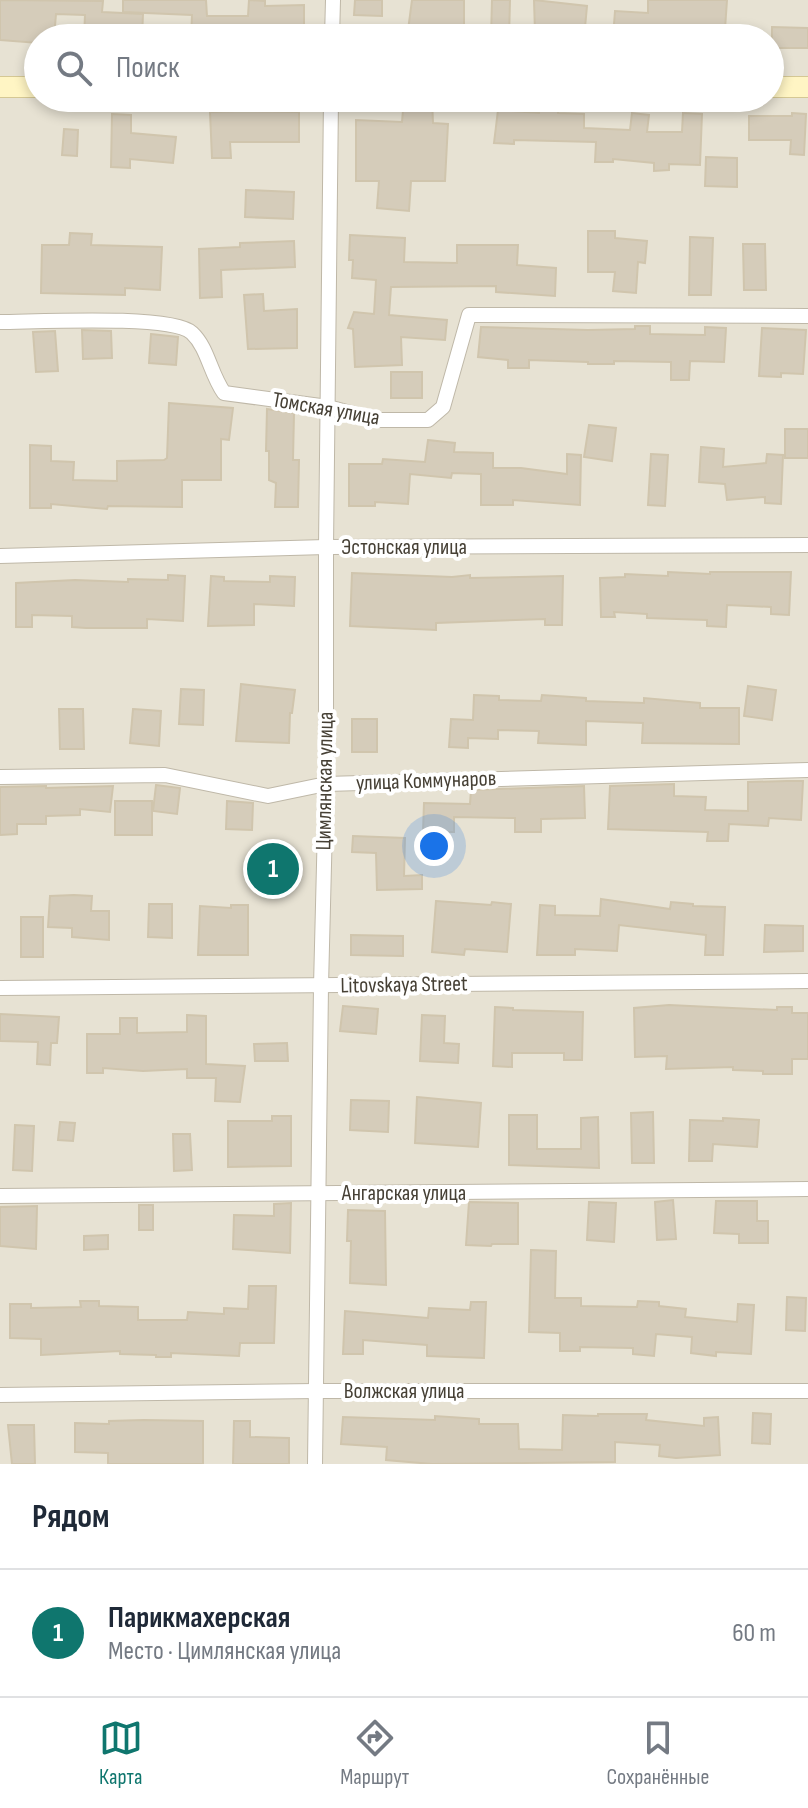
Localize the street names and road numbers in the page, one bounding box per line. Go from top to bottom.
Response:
street label: Томская улица [270,386,382,432]
street label: Эстонская улица [341,534,467,561]
street label: Цимлянская улица [310,711,340,851]
street label: улица Коммунаров [355,765,497,797]
street label: Litovskaya Street [340,970,468,1000]
street label: Ангарская улица [341,1180,466,1207]
street label: Волжская улица [344,1378,464,1405]

